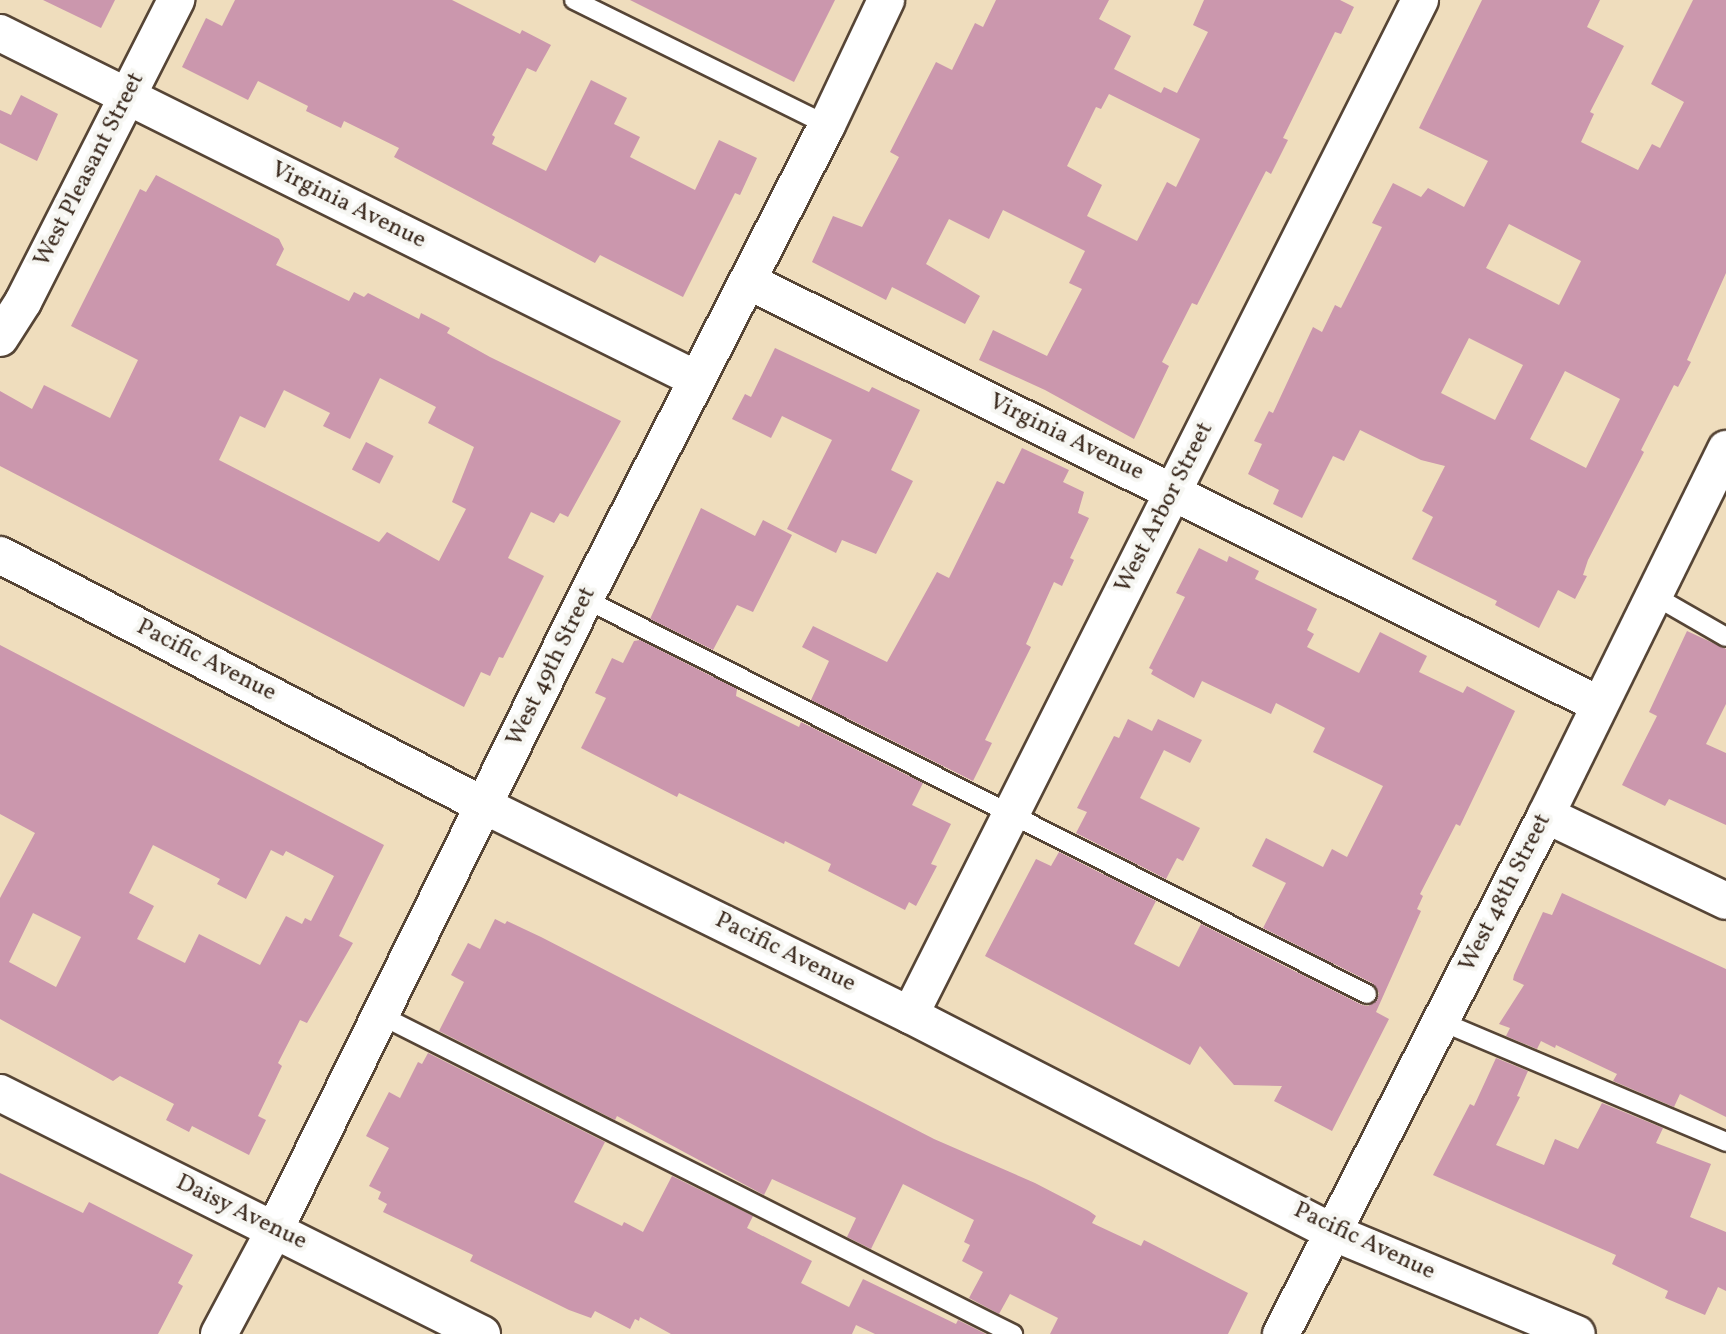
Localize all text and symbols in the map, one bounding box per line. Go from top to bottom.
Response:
street label: West Pleasant Street [29,68,151,272]
street label: Virginia Avenue [266,156,430,256]
street label: Virginia Avenue [984,388,1148,488]
street label: West Arbor Street [1110,418,1220,598]
street label: West 49th Street [501,583,603,751]
street label: Pacific Avenue [131,613,281,709]
street label: West 48th Street [1454,809,1558,977]
street label: Pacific Avenue [710,907,860,999]
street label: Daisy Avenue [171,1169,311,1257]
street label: Pacific Avenue [1289,1197,1439,1287]

